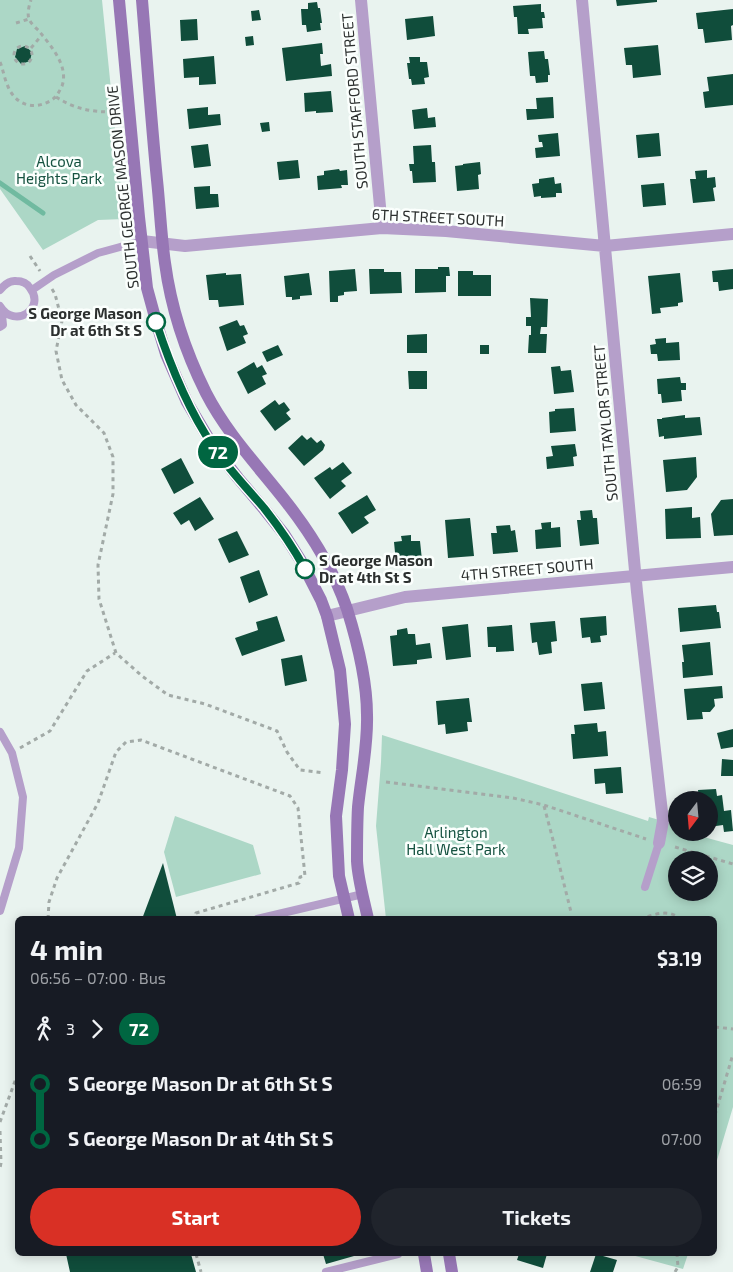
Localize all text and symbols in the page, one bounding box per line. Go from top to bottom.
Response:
street label: SOUTH STAFFORD STREET [337,12,371,190]
street label: SOUTH GEORGE MASON DRIVE [102,85,142,289]
park label: Alcova Heights Park [16,152,102,187]
street label: 6TH STREET SOUTH [371,205,505,229]
place label: S George Mason Dr at 6th St S [28,304,142,339]
marker: S George Mason Dr at 6th St S [146,312,166,332]
street label: SOUTH TAYLOR STREET [589,344,621,502]
line badge: 72 [196,436,240,468]
text: 72 [208,441,228,463]
place label: S George Mason Dr at 4th St S [319,551,433,586]
street label: 4TH STREET SOUTH [460,554,594,584]
marker: S George Mason Dr at 4th St S [295,559,315,579]
north arrow [668,791,718,841]
map controls [668,791,718,901]
park label: Arlington Hall West Park [406,823,506,858]
button: layers [668,851,718,901]
text: 4 min [30,932,103,966]
text: $3.19 [657,947,702,970]
text: 06:56 – 07:00 · Bus [30,968,166,987]
icon: walk [30,1015,58,1043]
icon: forward [83,1015,111,1043]
text: 72 [129,1018,149,1040]
text: 3 [66,1019,75,1038]
text: S George Mason Dr at 6th St S [68,1072,333,1095]
text: 06:59 [662,1074,702,1093]
text: S George Mason Dr at 4th St S [68,1127,333,1150]
text: 07:00 [661,1129,702,1148]
button: Start [30,1188,361,1246]
button: Tickets [371,1188,702,1246]

